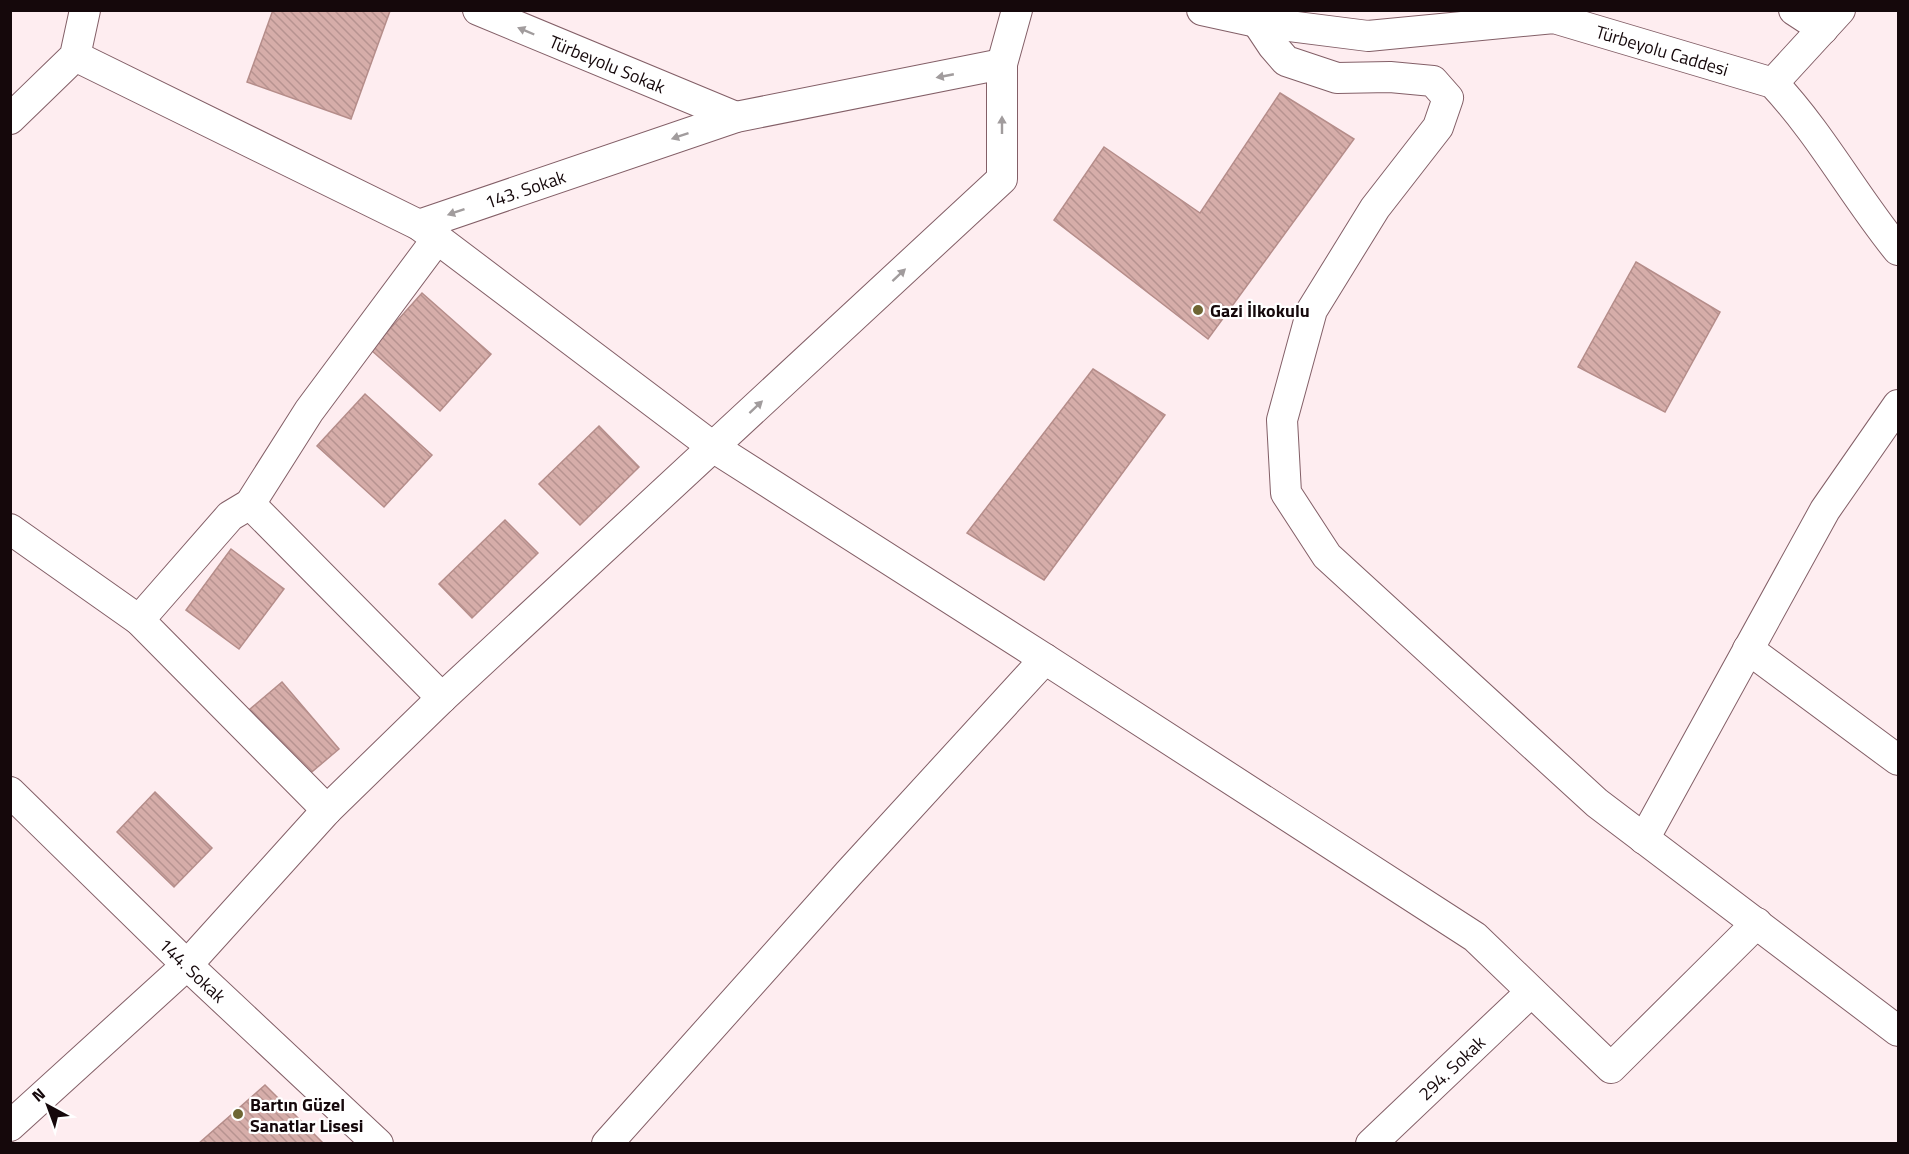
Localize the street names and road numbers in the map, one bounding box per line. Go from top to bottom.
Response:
street label: Türbeyolu Caddesi [1593,18,1732,83]
street label: Türbeyolu Sokak [545,28,670,100]
street label: 143. Sokak [481,162,569,215]
street label: 144. Sokak [153,931,232,1009]
street label: 294. Sokak [1412,1029,1491,1106]

